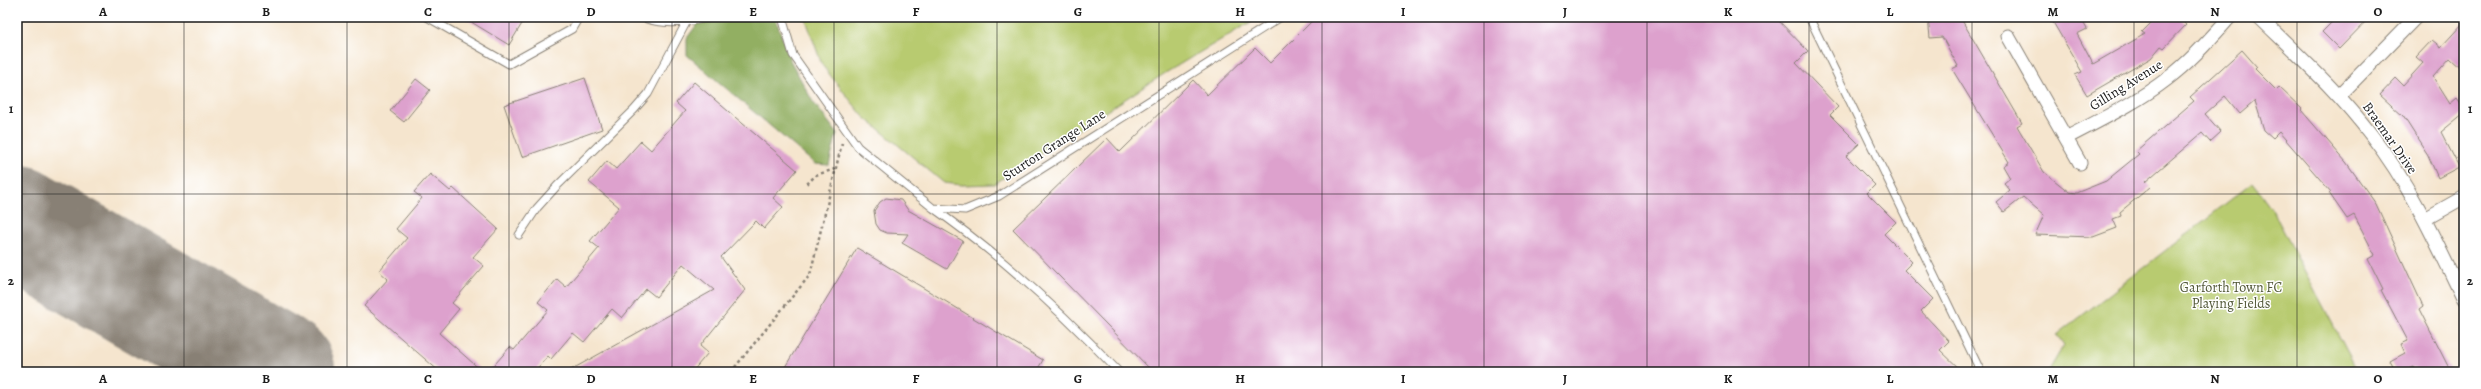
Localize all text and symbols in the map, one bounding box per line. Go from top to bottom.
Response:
text: A [98,3,108,20]
text: B [262,3,270,20]
text: C [424,3,432,20]
text: D [586,3,596,20]
text: E [749,3,757,20]
text: F [913,3,920,20]
text: G [1074,3,1082,20]
text: H [1235,3,1245,20]
text: I [1401,3,1406,20]
text: J [1563,3,1567,20]
text: K [1724,3,1733,20]
text: L [1887,3,1894,20]
text: M [2048,3,2059,20]
text: N [2210,3,2220,20]
text: O [2374,3,2383,20]
street label: Gilling Avenue [2086,55,2166,115]
street label: Braemar Drive [2358,98,2422,178]
text: 1 [9,100,14,117]
text: 1 [2468,100,2473,117]
street label: Sturton Grange Lane [999,105,1109,185]
text: 2 [8,272,15,289]
text: 2 [2467,272,2474,289]
park label: Garforth Town FC Playing Fields [2180,278,2282,313]
text: A [98,370,108,387]
text: B [262,370,270,387]
text: C [424,370,432,387]
text: D [586,370,596,387]
text: E [749,370,757,387]
text: F [913,370,920,387]
text: G [1074,370,1082,387]
text: H [1235,370,1245,387]
text: I [1401,370,1406,387]
text: J [1563,370,1567,387]
text: K [1724,370,1733,387]
text: L [1887,370,1894,387]
text: M [2048,370,2059,387]
text: N [2210,370,2220,387]
text: O [2374,370,2383,387]

